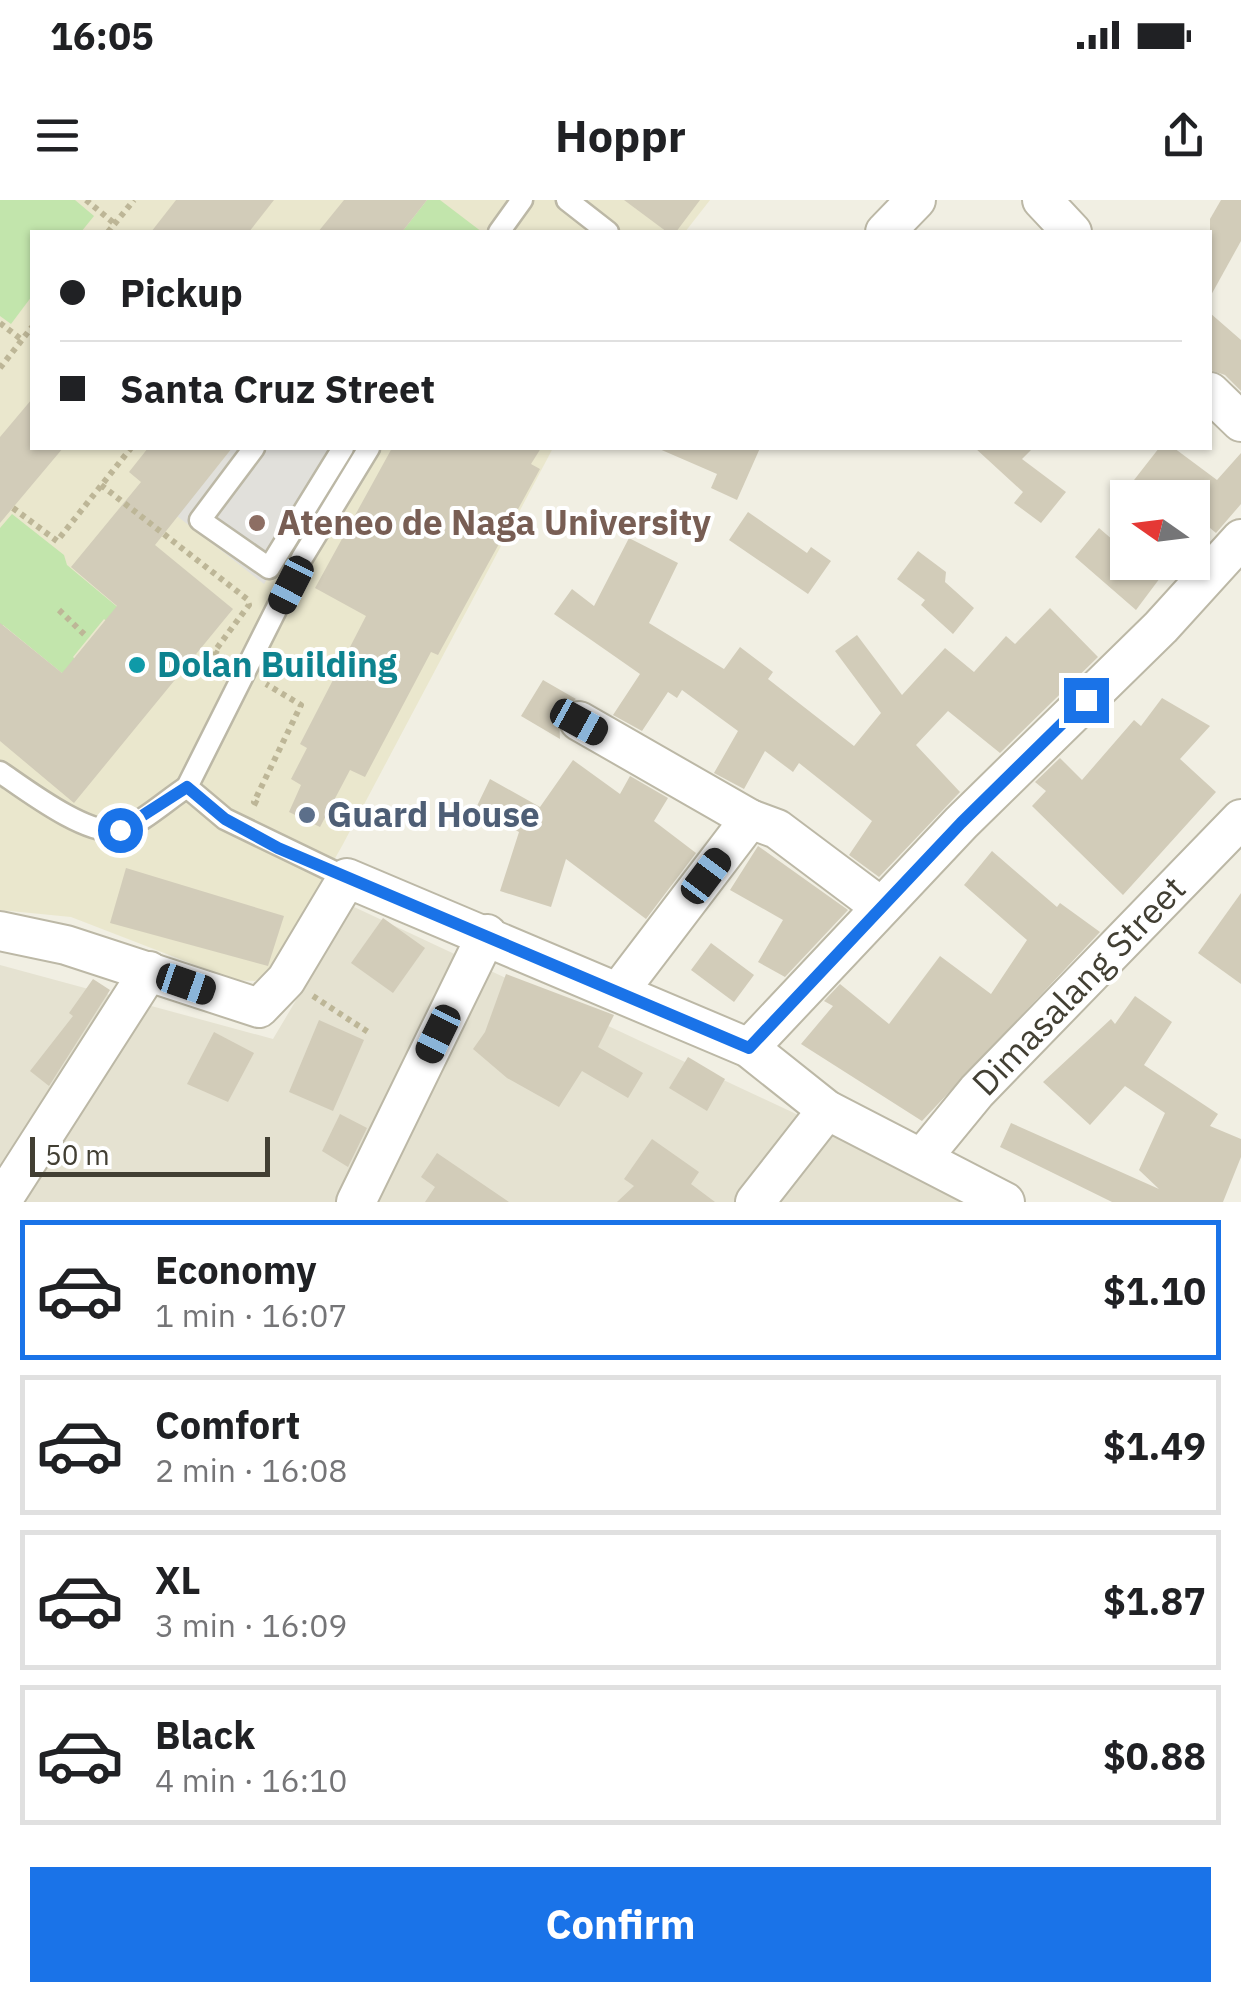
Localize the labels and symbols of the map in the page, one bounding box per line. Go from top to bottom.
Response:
north arrow [1110,480,1210,580]
place label: Ateneo de Naga University [277,499,711,545]
marker: Ateneo de Naga University [246,512,268,534]
car [264,551,318,619]
place label: Dolan Building [157,641,398,687]
marker: Dolan Building [126,654,148,676]
route end [1064,678,1109,723]
car [545,694,613,750]
place label: Guard House [327,791,540,837]
marker: Guard House [296,804,318,826]
route start [98,808,143,853]
car [676,843,736,909]
street label: Dimasalang Street [962,866,1195,1105]
car [153,960,219,1008]
car [411,1000,465,1068]
scale bar [30,1132,270,1176]

